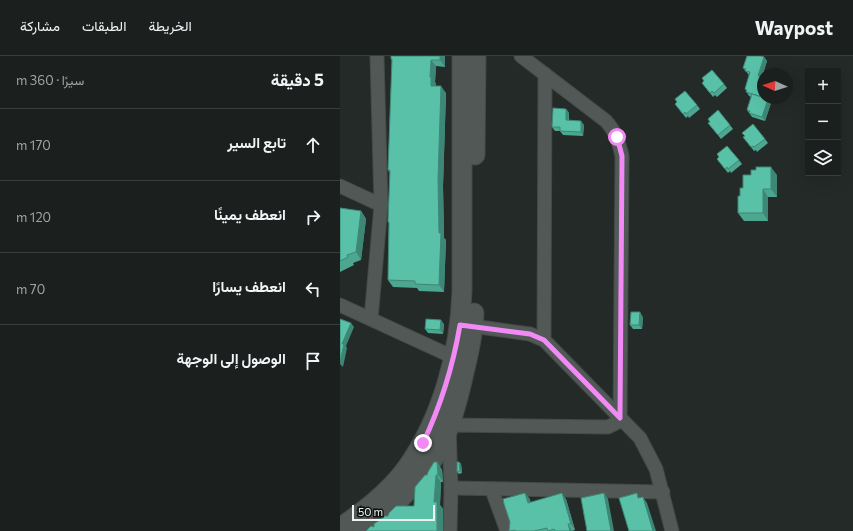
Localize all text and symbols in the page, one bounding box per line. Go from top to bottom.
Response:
text: Waypost [755,16,833,39]
text: مشاركة [20,17,60,34]
text: الطبقات [82,17,126,34]
text: الخريطة [148,17,192,34]
north arrow [757,68,793,104]
map controls [805,68,841,176]
button: + [805,68,841,104]
text: 5 دقيقة [271,69,324,90]
text: سيرًا · 360 m [16,72,84,88]
button: − [805,104,841,140]
route start [608,128,626,146]
text: تابع السير [227,133,286,151]
icon: ahead [302,134,324,156]
text: 170 m [16,137,51,153]
button: layers [805,140,841,176]
text: انعطف يمينًا [214,205,286,223]
icon: right [302,206,324,228]
text: 120 m [16,209,51,225]
text: انعطف يسارًا [212,277,286,295]
icon: left [302,278,324,300]
text: 70 m [16,281,45,297]
text: الوصول إلى الوجهة [177,349,286,367]
icon: arrive [302,350,324,372]
route end [414,434,432,452]
scale bar [352,503,435,522]
text: 50 m [358,505,383,518]

